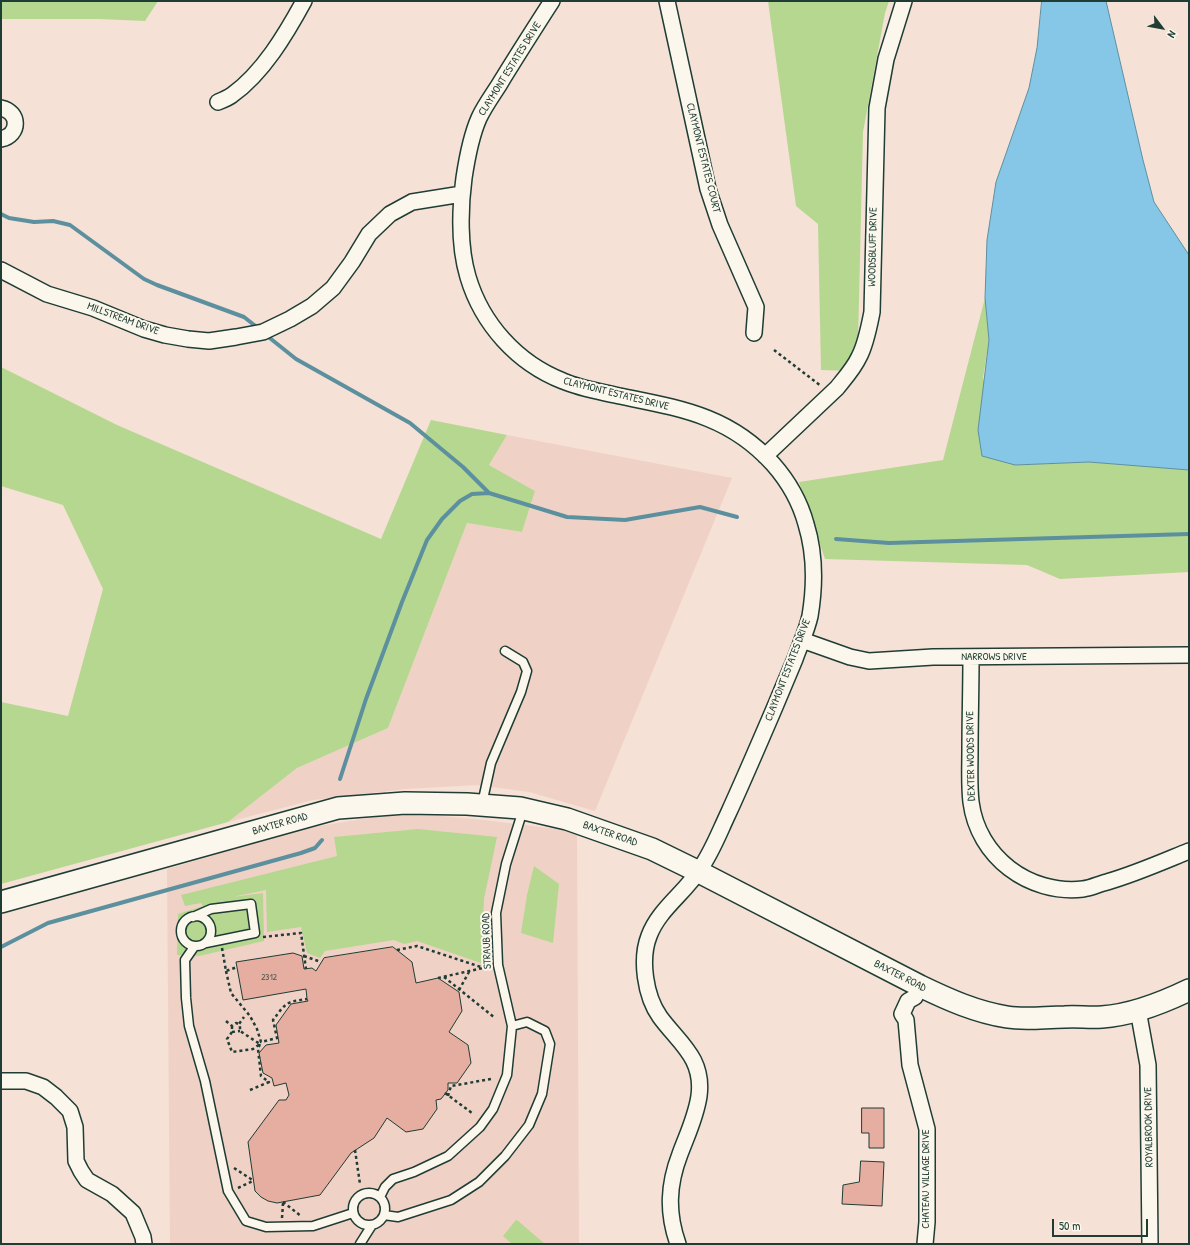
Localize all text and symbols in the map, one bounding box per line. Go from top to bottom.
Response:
north arrow [1142,8,1182,48]
street label: CLAYMONT ESTATES DRIVE [476,20,544,118]
text: N [1165,28,1180,41]
street label: CLAYMONT ESTATES COURT [683,102,723,214]
street label: WOODSBLUFF DRIVE [866,207,880,287]
street label: MILLSTREAM DRIVE [85,300,161,338]
street label: CLAYMONT ESTATES DRIVE [562,374,670,414]
street label: CLAYMONT ESTATES DRIVE [762,617,814,723]
street label: NARROWS DRIVE [961,650,1027,664]
street label: DEXTER WOODS DRIVE [964,711,978,801]
street label: BAXTER ROAD [251,810,309,838]
street label: BAXTER ROAD [581,819,639,849]
street label: STRAUB ROAD [479,913,495,969]
street label: BAXTER ROAD [872,957,928,995]
house number: 2312 [261,973,277,983]
street label: ROYALBROOK DRIVE [1142,1087,1156,1167]
street label: CHATEAU VILLAGE DRIVE [919,1129,933,1229]
scale bar [1054,1211,1150,1237]
text: 50 m [1059,1217,1080,1234]

